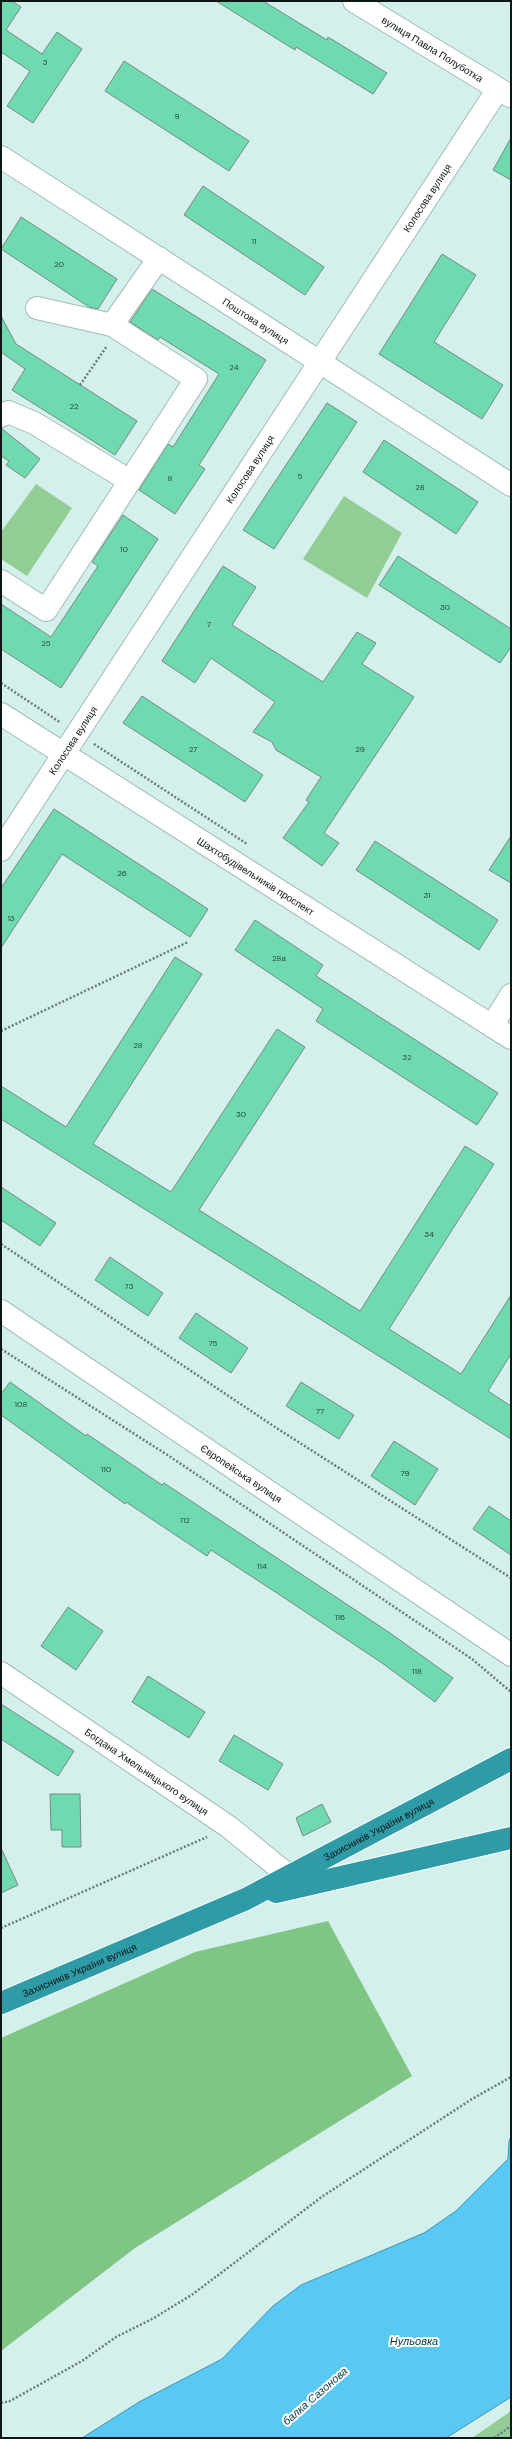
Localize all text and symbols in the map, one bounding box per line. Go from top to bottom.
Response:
street label: вулиця Павла Полуботка [379,13,486,85]
house number: 3 [43,57,48,67]
house number: 9 [174,111,180,121]
street label: Колосова вулиця [400,161,454,235]
house number: 11 [252,236,257,246]
house number: 20 [54,259,65,269]
street label: Поштова вулиця [220,295,291,348]
house number: 24 [229,362,239,372]
house number: 22 [69,401,79,411]
street label: Колосова вулиця [223,433,277,506]
house number: 5 [298,471,303,481]
house number: 8 [168,473,173,483]
house number: 28 [415,482,425,492]
house number: 10 [120,544,129,554]
house number: 30 [440,602,451,612]
house number: 7 [207,619,211,629]
house number: 25 [41,638,51,648]
street label: Колосова вулиця [46,704,100,777]
house number: 27 [189,744,197,754]
house number: 29 [355,744,365,754]
street label: Шахтобудівельників проспект [194,834,317,919]
house number: 26 [117,868,127,878]
house number: 31 [423,890,431,900]
house number: 13 [7,913,15,923]
house number: 28а [272,953,286,963]
house number: 28 [133,1040,143,1050]
house number: 32 [402,1052,412,1062]
house number: 30 [236,1109,247,1119]
house number: 34 [424,1229,434,1239]
house number: 73 [125,1281,134,1291]
house number: 75 [209,1338,218,1348]
house number: 108 [15,1399,28,1409]
house number: 77 [316,1406,324,1416]
street label: Європейська вулиця [198,1441,284,1506]
house number: 110 [101,1464,112,1474]
house number: 79 [400,1468,410,1478]
house number: 112 [180,1515,190,1525]
house number: 114 [257,1561,267,1571]
house number: 116 [335,1612,345,1622]
house number: 118 [412,1666,422,1676]
street label: Богдана Хмельницького вулиця [82,1726,211,1818]
street label: Захисників України вулиця [321,1795,436,1864]
street label: Захисників України вулиця [20,1940,139,2000]
water label: Нульовка [390,2334,438,2348]
water label: балка Сазонова [280,2364,350,2428]

